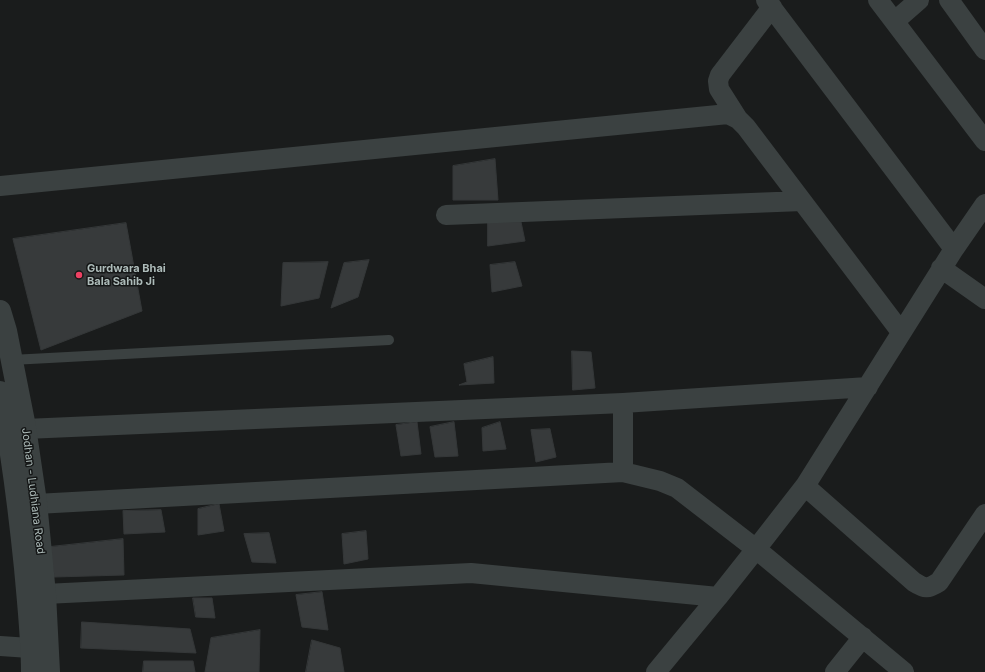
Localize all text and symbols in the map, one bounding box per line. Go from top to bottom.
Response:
place label: Gurdwara Bhai Bala Sahib Ji [87,262,166,288]
marker: Gurdwara Bhai Bala Sahib Ji [74,270,84,280]
street label: Jodhan - Ludhiana Road [19,427,47,555]

